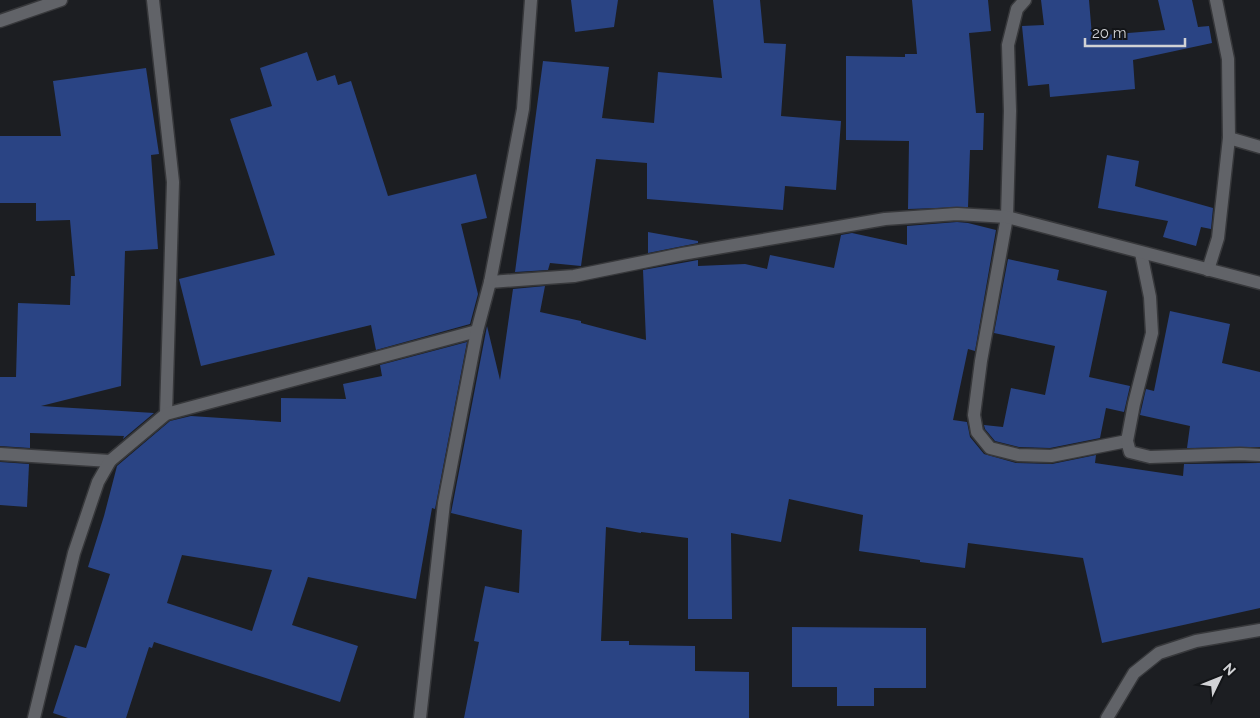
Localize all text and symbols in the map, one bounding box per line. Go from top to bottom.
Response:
scale bar [1085,15,1185,47]
text: 20 m [1092,24,1127,42]
north arrow [1195,653,1245,703]
text: N [1220,660,1239,678]

